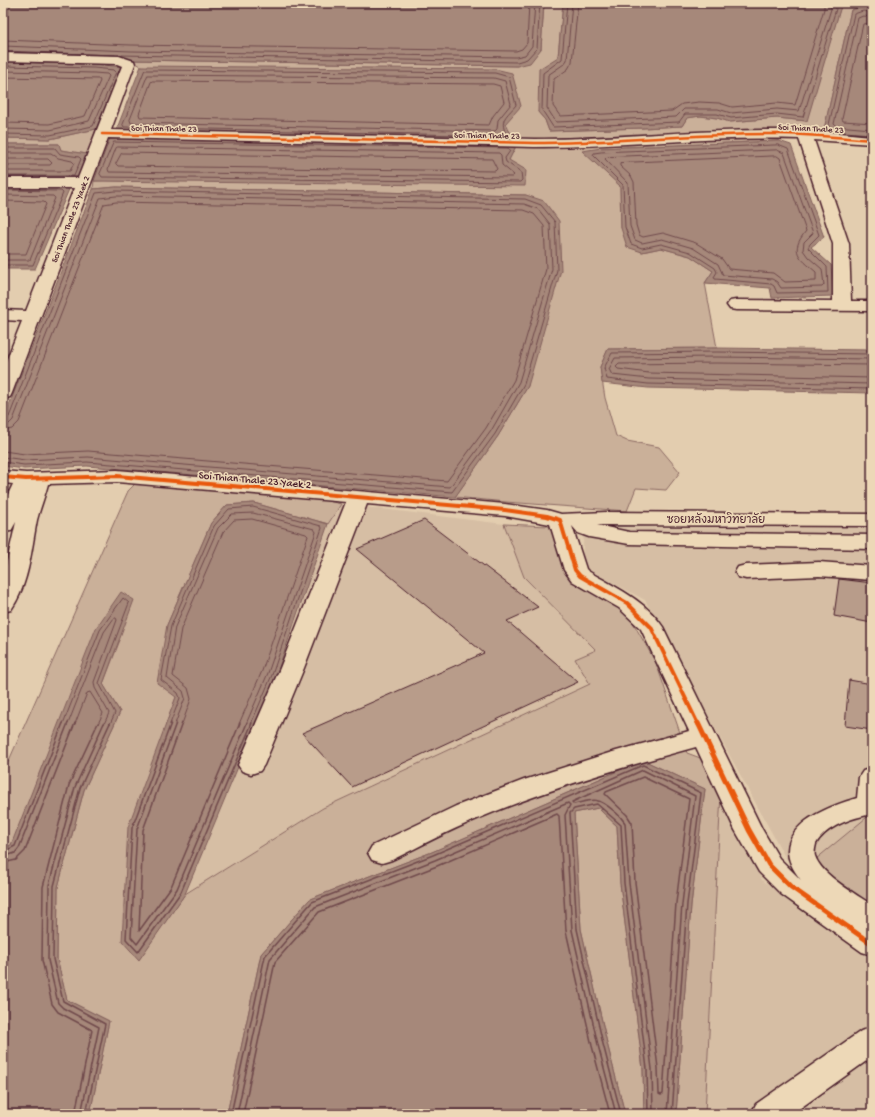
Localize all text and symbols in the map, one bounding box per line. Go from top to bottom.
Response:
street label: Soi Thian Thale 23 [778,122,844,137]
street label: Soi Thian Thale 23 [131,123,197,136]
street label: Soi Thian Thale 23 [454,130,520,143]
street label: Soi Thian Thale 23 Yaek 2 [50,174,93,265]
street label: Soi Thian Thale 23 Yaek 2 [198,470,312,492]
street label: ซอยหลังมหาวิทยาลัย [667,512,765,527]

